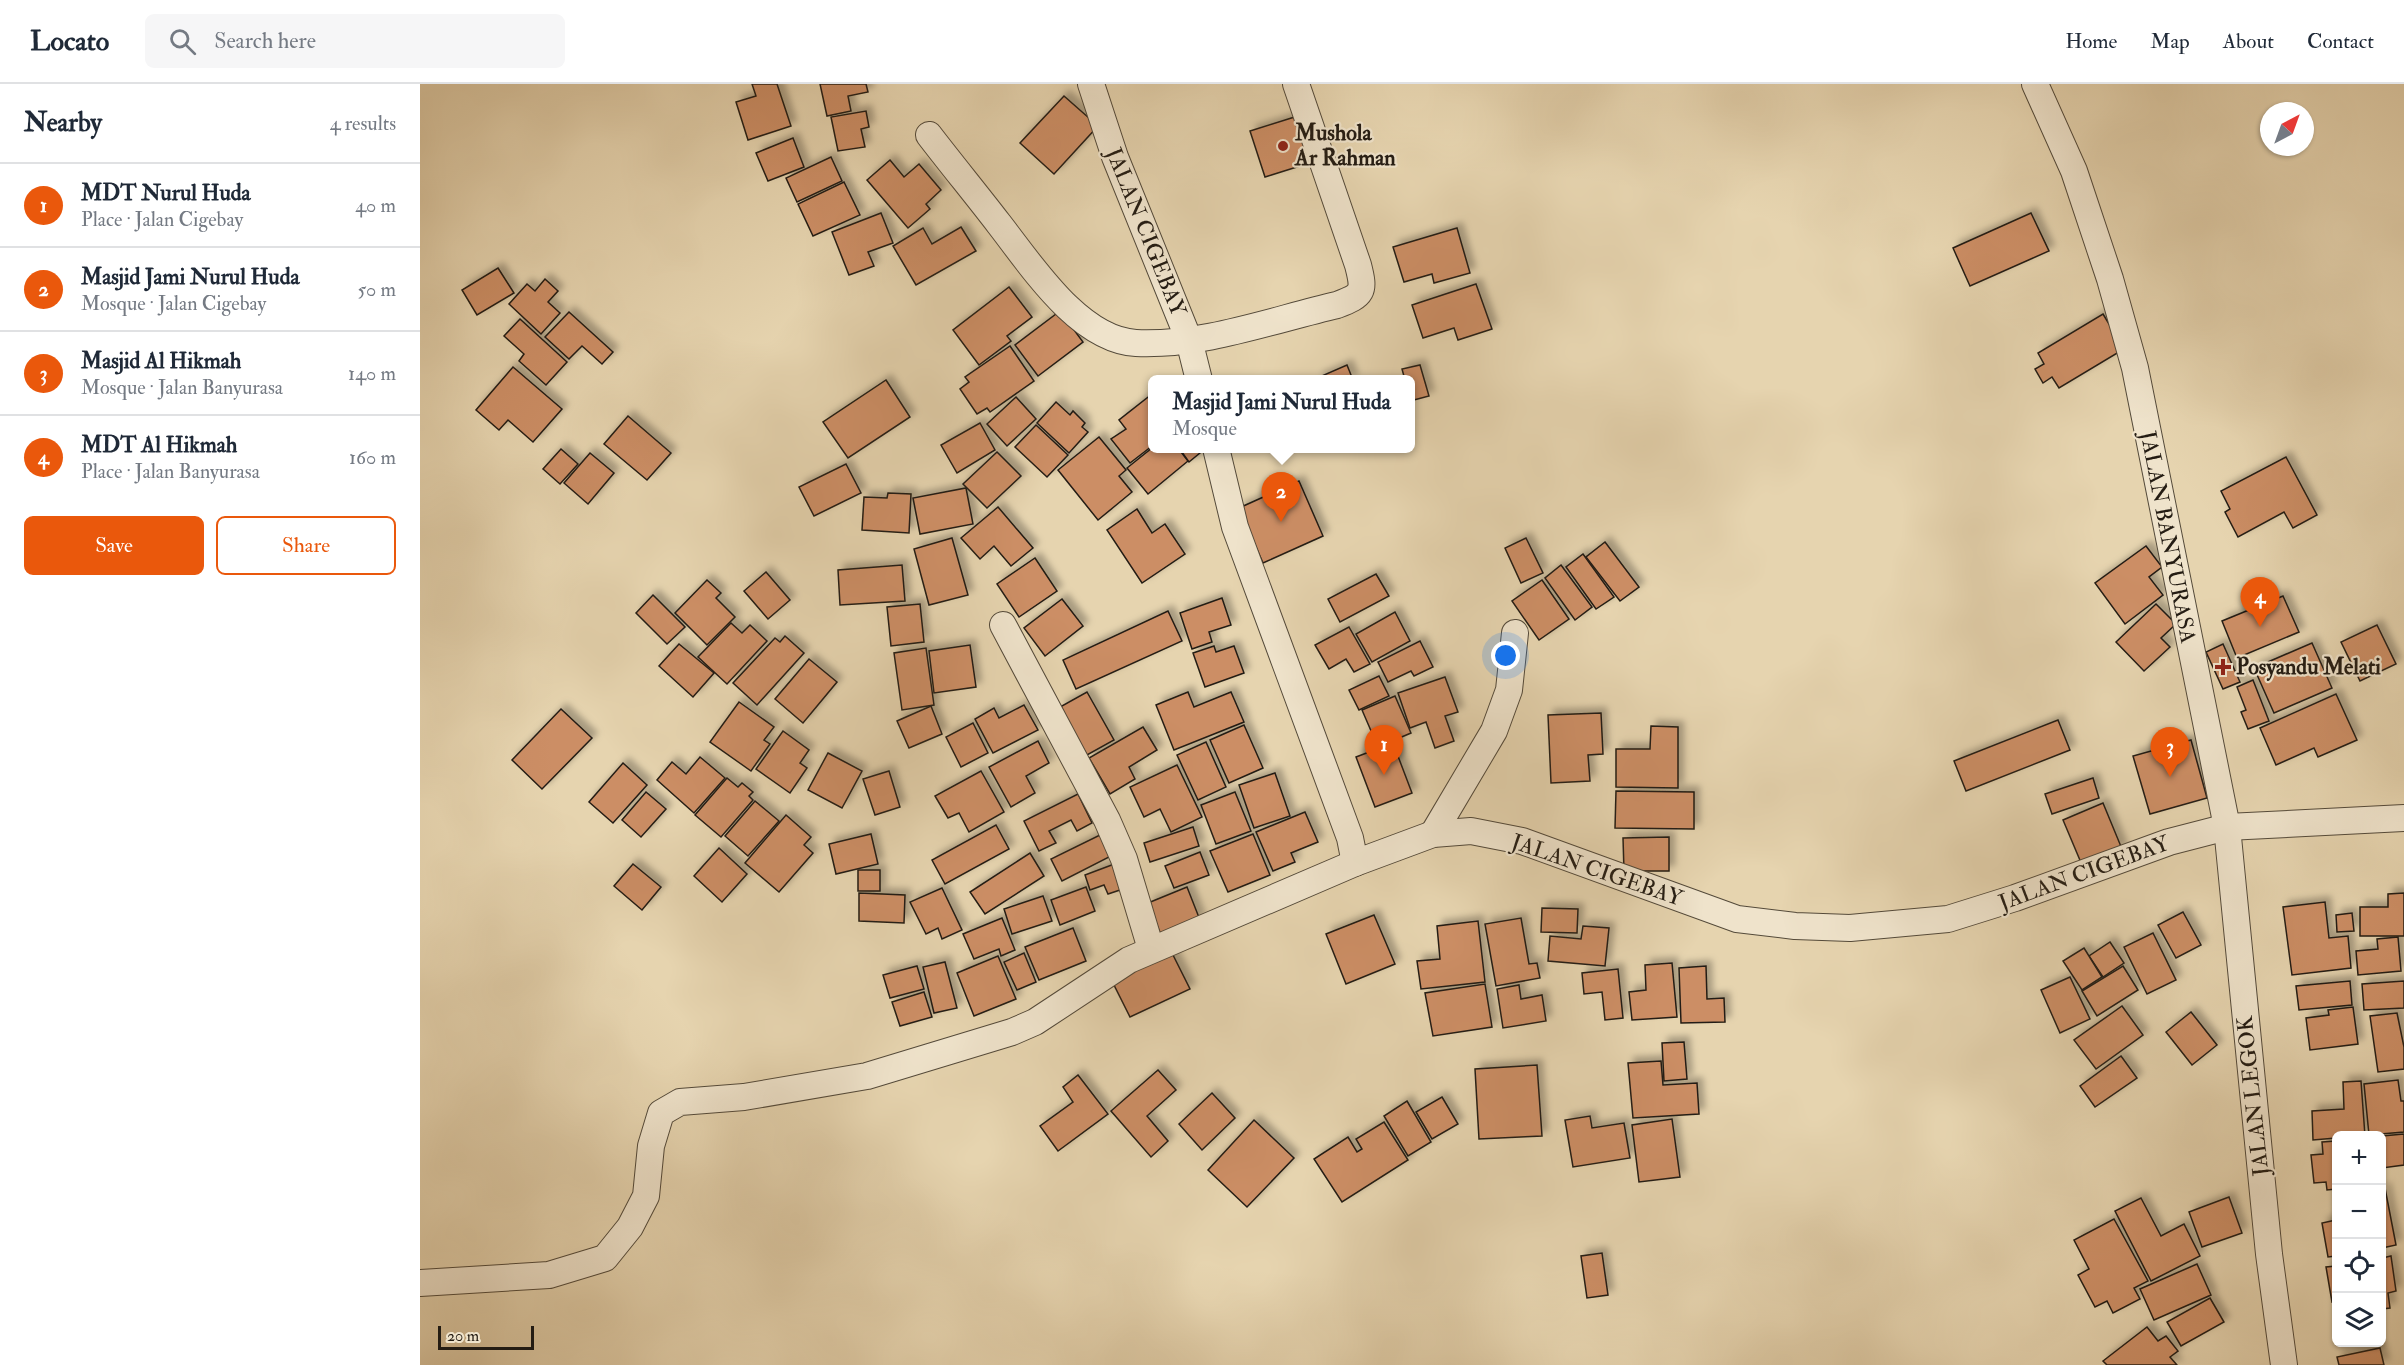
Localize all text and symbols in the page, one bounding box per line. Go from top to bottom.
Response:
search box [145,14,565,68]
text: Locato [30,24,109,59]
icon: search [166,25,199,58]
text: Search here [214,27,316,55]
text: Home [2065,28,2117,55]
text: Map [2150,28,2190,55]
text: About [2223,28,2274,55]
text: Contact [2307,28,2374,55]
north arrow [2260,102,2314,156]
text: Nearby [24,107,102,139]
text: 4 results [330,111,396,136]
place label: Mushola Ar Rahman [1294,119,1396,172]
marker: Mushola Ar Rahman [1276,139,1290,153]
street label: JALAN CIGEBAY [1099,143,1193,321]
text: MDT Nurul Huda [81,179,251,207]
text: 1 [40,193,47,218]
text: 40 m [355,193,396,218]
text: Place · Jalan Cigebay [81,207,243,232]
text: Masjid Jami Nurul Huda [81,263,300,291]
text: 2 [38,277,49,302]
text: 50 m [357,277,396,302]
text: Mosque · Jalan Cigebay [81,291,266,316]
text: Masjid Al Hikmah [81,347,241,375]
text: 3 [40,361,47,386]
text: 140 m [348,361,396,386]
text: Mosque · Jalan Banyurasa [81,375,283,400]
popup [1148,375,1415,453]
text: Masjid Jami Nurul Huda [1172,388,1391,416]
text: Mosque [1172,416,1237,441]
street label: JALAN BANYURASA [2133,427,2202,646]
text: MDT Al Hikmah [81,431,237,459]
text: 4 [38,445,49,470]
text: 160 m [349,445,396,470]
text: Place · Jalan Banyurasa [81,459,260,484]
pin: 2 [1262,472,1300,522]
button: Save [24,516,204,575]
button: Share [216,516,396,575]
pin: 4 [2240,578,2280,627]
your location [1491,641,1520,670]
place label: Posyandu Melati [2236,653,2381,682]
marker: Posyandu Melati [2214,658,2232,676]
pin: 1 [1364,726,1404,775]
pin: 3 [2150,728,2190,777]
street label: JALAN CIGEBAY [1507,827,1687,913]
street label: JALAN CIGEBAY [1994,829,2174,917]
street label: JALAN LEGOK [2231,1014,2275,1178]
map controls [2332,1131,2386,1347]
button: + [2332,1131,2386,1185]
button: − [2332,1185,2386,1239]
button: locate [2332,1239,2386,1293]
button: layers [2332,1293,2386,1347]
scale bar [438,1323,534,1350]
text: 20 m [447,1326,479,1346]

